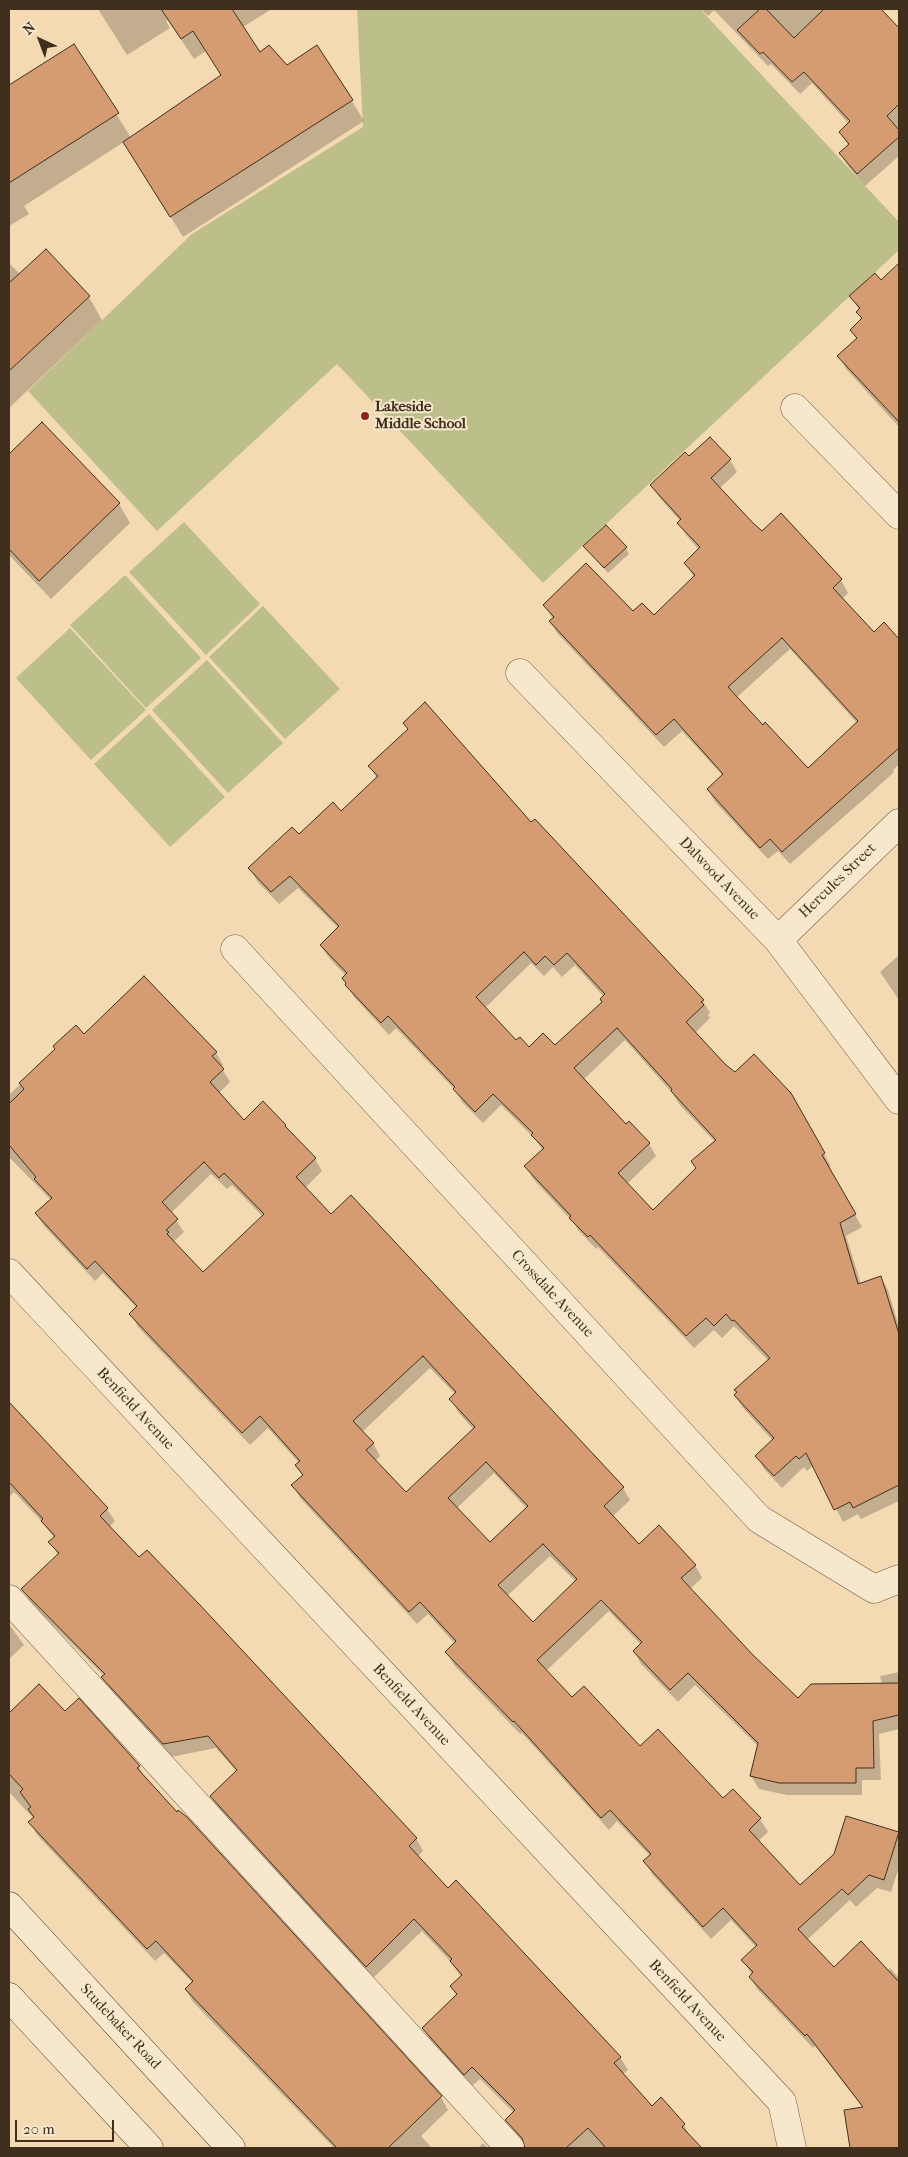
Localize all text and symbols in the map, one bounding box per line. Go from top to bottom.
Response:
north arrow [15,15,65,65]
text: N [20,19,39,39]
place label: Lakeside Middle School [375,398,466,433]
marker: Lakeside Middle School [359,410,371,422]
street label: Dalwood Avenue [675,834,763,924]
street label: Hercules Street [796,840,880,922]
street label: Crossdale Avenue [507,1246,597,1342]
street label: Benfield Avenue [92,1364,178,1454]
street label: Benfield Avenue [368,1660,454,1750]
street label: Benfield Avenue [644,1956,730,2046]
street label: Studebaker Road [76,1981,164,2073]
scale bar [18,2110,116,2142]
text: 20 m [23,2120,55,2138]

